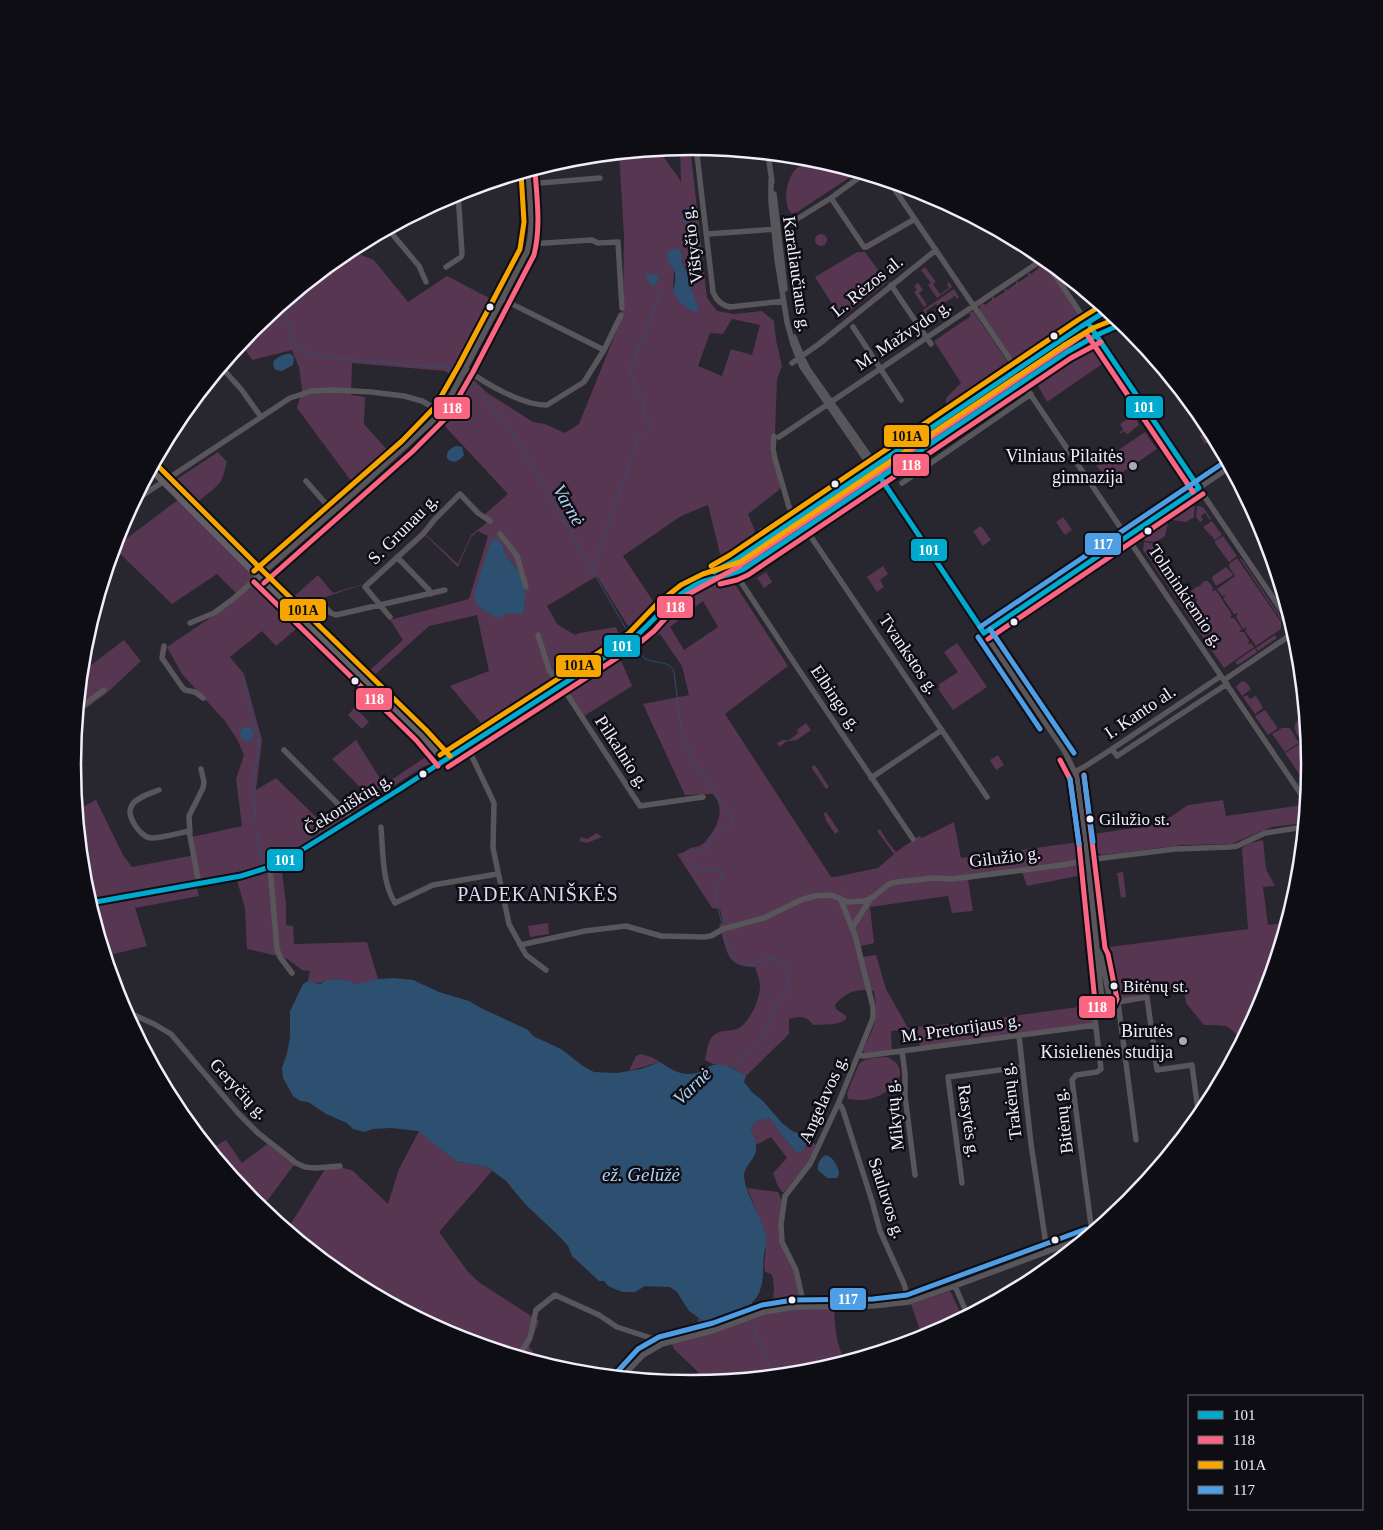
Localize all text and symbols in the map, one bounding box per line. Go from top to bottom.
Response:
street label: Vištyčio g. [677,205,707,285]
street label: Karaliaučiaus g. [779,215,815,333]
street label: L. Rėzos al. [827,251,907,321]
street label: M. Mažvydo g. [851,296,955,374]
unlabelled marker [485,302,495,312]
unlabelled marker [1049,331,1059,341]
line badge: 101 [1125,395,1164,419]
line badge: 118 [433,396,471,420]
text: 101 [1134,400,1155,415]
text: 118 [442,401,462,416]
line badge: 101A [883,424,930,448]
text: 101A [891,429,923,444]
place label: Vilniaus Pilaitės gimnazija [1006,446,1123,487]
line badge: 118 [892,453,930,477]
text: 118 [901,458,921,473]
marker: Vilniaus Pilaitės gimnazija [1127,460,1139,472]
unlabelled marker [830,479,840,489]
water label: Varnė [549,481,589,529]
street label: S. Grunau g. [364,490,442,568]
unlabelled marker [1143,526,1153,536]
line badge: 117 [1084,532,1122,556]
text: 117 [1093,537,1113,552]
line badge: 101 [910,538,948,562]
street label: Tolminkiemio g. [1144,541,1228,651]
text: 101 [919,543,940,558]
line badge: 118 [656,595,694,619]
line badge: 101A [279,598,327,622]
text: 118 [665,600,685,615]
text: 101A [287,603,319,618]
street label: Tvankstos g. [875,610,943,698]
unlabelled marker [1009,617,1019,627]
line badge: 101 [603,634,641,658]
text: 101 [612,639,633,654]
line badge: 101A [555,654,602,678]
text: 101A [563,658,595,673]
street label: Elbingo g. [807,661,865,735]
unlabelled marker [350,676,360,686]
street label: I. Kanto al. [1101,681,1179,743]
line badge: 118 [355,687,393,711]
text: 118 [364,692,384,707]
street label: Pilkalnio g. [591,712,653,792]
street label: Čekoniškių g. [300,768,396,839]
unlabelled marker [418,769,428,779]
place label: Gilužio st. [1099,810,1170,829]
marker: Gilužio st. [1085,814,1095,824]
street label: Gilužio g. [968,843,1042,871]
line badge: 101 [266,848,304,872]
text: 101 [275,853,296,868]
district label: PADEKANIŠKĖS [457,882,619,905]
place label: Bitėnų st. [1123,977,1188,996]
marker: Bitėnų st. [1109,981,1119,991]
line badge: 118 [1078,995,1116,1019]
text: 118 [1087,1000,1107,1015]
street label: M. Pretorijaus g. [900,1010,1022,1046]
place label: Birutės Kisielienės studija [1041,1021,1173,1062]
marker: Birutės Kisielienės studija [1177,1035,1189,1047]
street label: Angelavos g. [795,1052,851,1146]
street label: Geryčių g. [206,1054,272,1124]
street label: Trakėnų g. [996,1061,1026,1141]
water label: Varnė [669,1063,715,1109]
street label: Mikytų g. [880,1079,908,1151]
street label: Rasytės g. [954,1083,984,1159]
street label: Bitėnų g. [1049,1087,1077,1155]
street label: Sauluvos g. [865,1155,909,1241]
water label: ež. Gelūžė [602,1164,680,1185]
unlabelled marker [1050,1235,1060,1245]
line badge: 117 [829,1287,867,1311]
text: 117 [838,1292,858,1307]
unlabelled marker [787,1295,797,1305]
legend [1188,1395,1363,1510]
text: 101 [1233,1407,1256,1423]
text: 118 [1233,1432,1255,1448]
text: 101A [1233,1457,1267,1473]
text: 117 [1233,1482,1255,1498]

